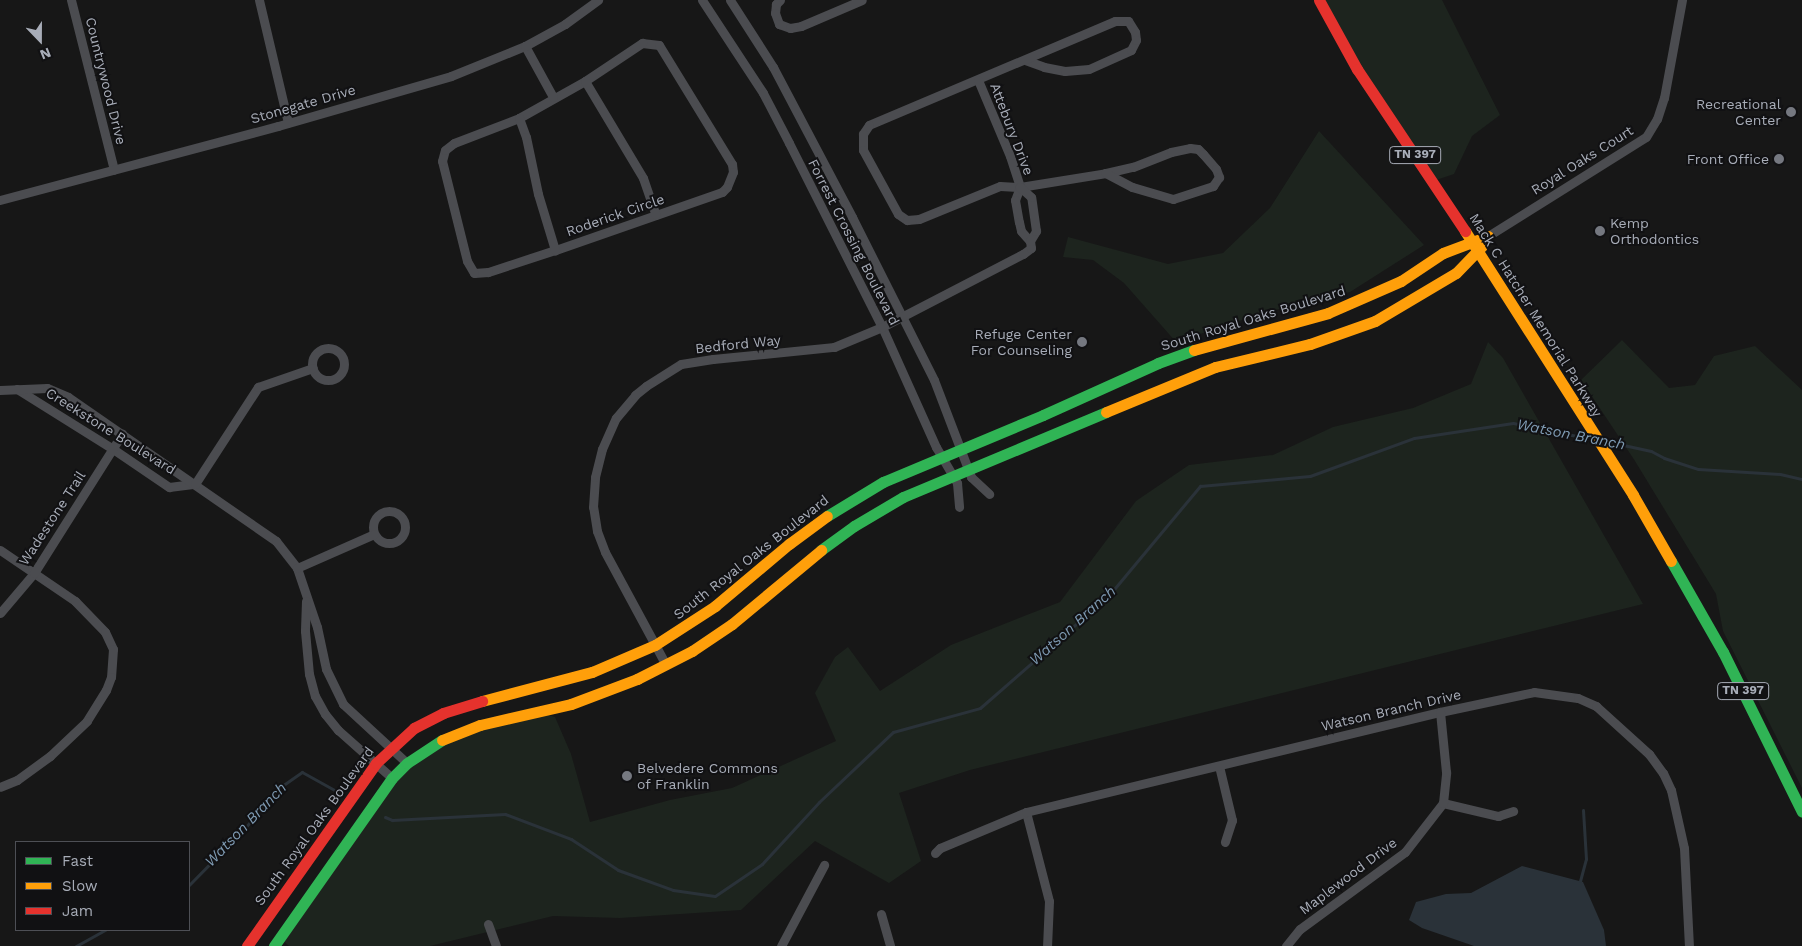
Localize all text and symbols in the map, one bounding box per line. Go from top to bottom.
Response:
north arrow [15,15,65,65]
street label: Countrywood Drive [82,16,130,146]
text: N [38,45,53,63]
street label: Attebury Drive [987,80,1037,178]
street label: Stonegate Drive [248,81,358,127]
place label: Recreational Center [1696,96,1781,128]
marker: Recreational Center [1785,106,1797,118]
street label: Royal Oaks Court [1528,122,1636,198]
road number: TN 397 [1389,146,1441,164]
place label: Front Office [1687,151,1769,167]
marker: Front Office [1773,153,1785,165]
street label: Forrest Crossing Boulevard [805,156,903,328]
street label: Roderick Circle [563,190,667,240]
street label: Mack C Hatcher Memorial Parkway [1466,210,1606,420]
place label: Kemp Orthodontics [1610,215,1699,248]
marker: Kemp Orthodontics [1594,225,1606,237]
street label: South Royal Oaks Boulevard [1158,282,1348,354]
place label: Refuge Center For Counseling [970,326,1072,358]
street label: Bedford Way [694,331,782,357]
marker: Refuge Center For Counseling [1076,336,1088,348]
street label: Creekstone Boulevard [43,384,179,478]
water label: Watson Branch [1515,416,1627,454]
street label: Wadestone Trail [15,467,89,569]
street label: South Royal Oaks Boulevard [670,491,832,623]
water label: Watson Branch [1026,583,1120,669]
road number: TN 397 [1717,681,1769,700]
street label: Watson Branch Drive [1319,686,1463,734]
street label: South Royal Oaks Boulevard [251,743,377,909]
place label: Belvedere Commons of Franklin [637,760,778,792]
marker: Belvedere Commons of Franklin [621,770,633,782]
water label: Watson Branch [201,779,291,871]
street label: Maplewood Drive [1296,834,1400,918]
legend [15,841,190,931]
text: Fast [62,852,93,870]
text: Slow [62,877,98,895]
text: Jam [62,902,93,920]

